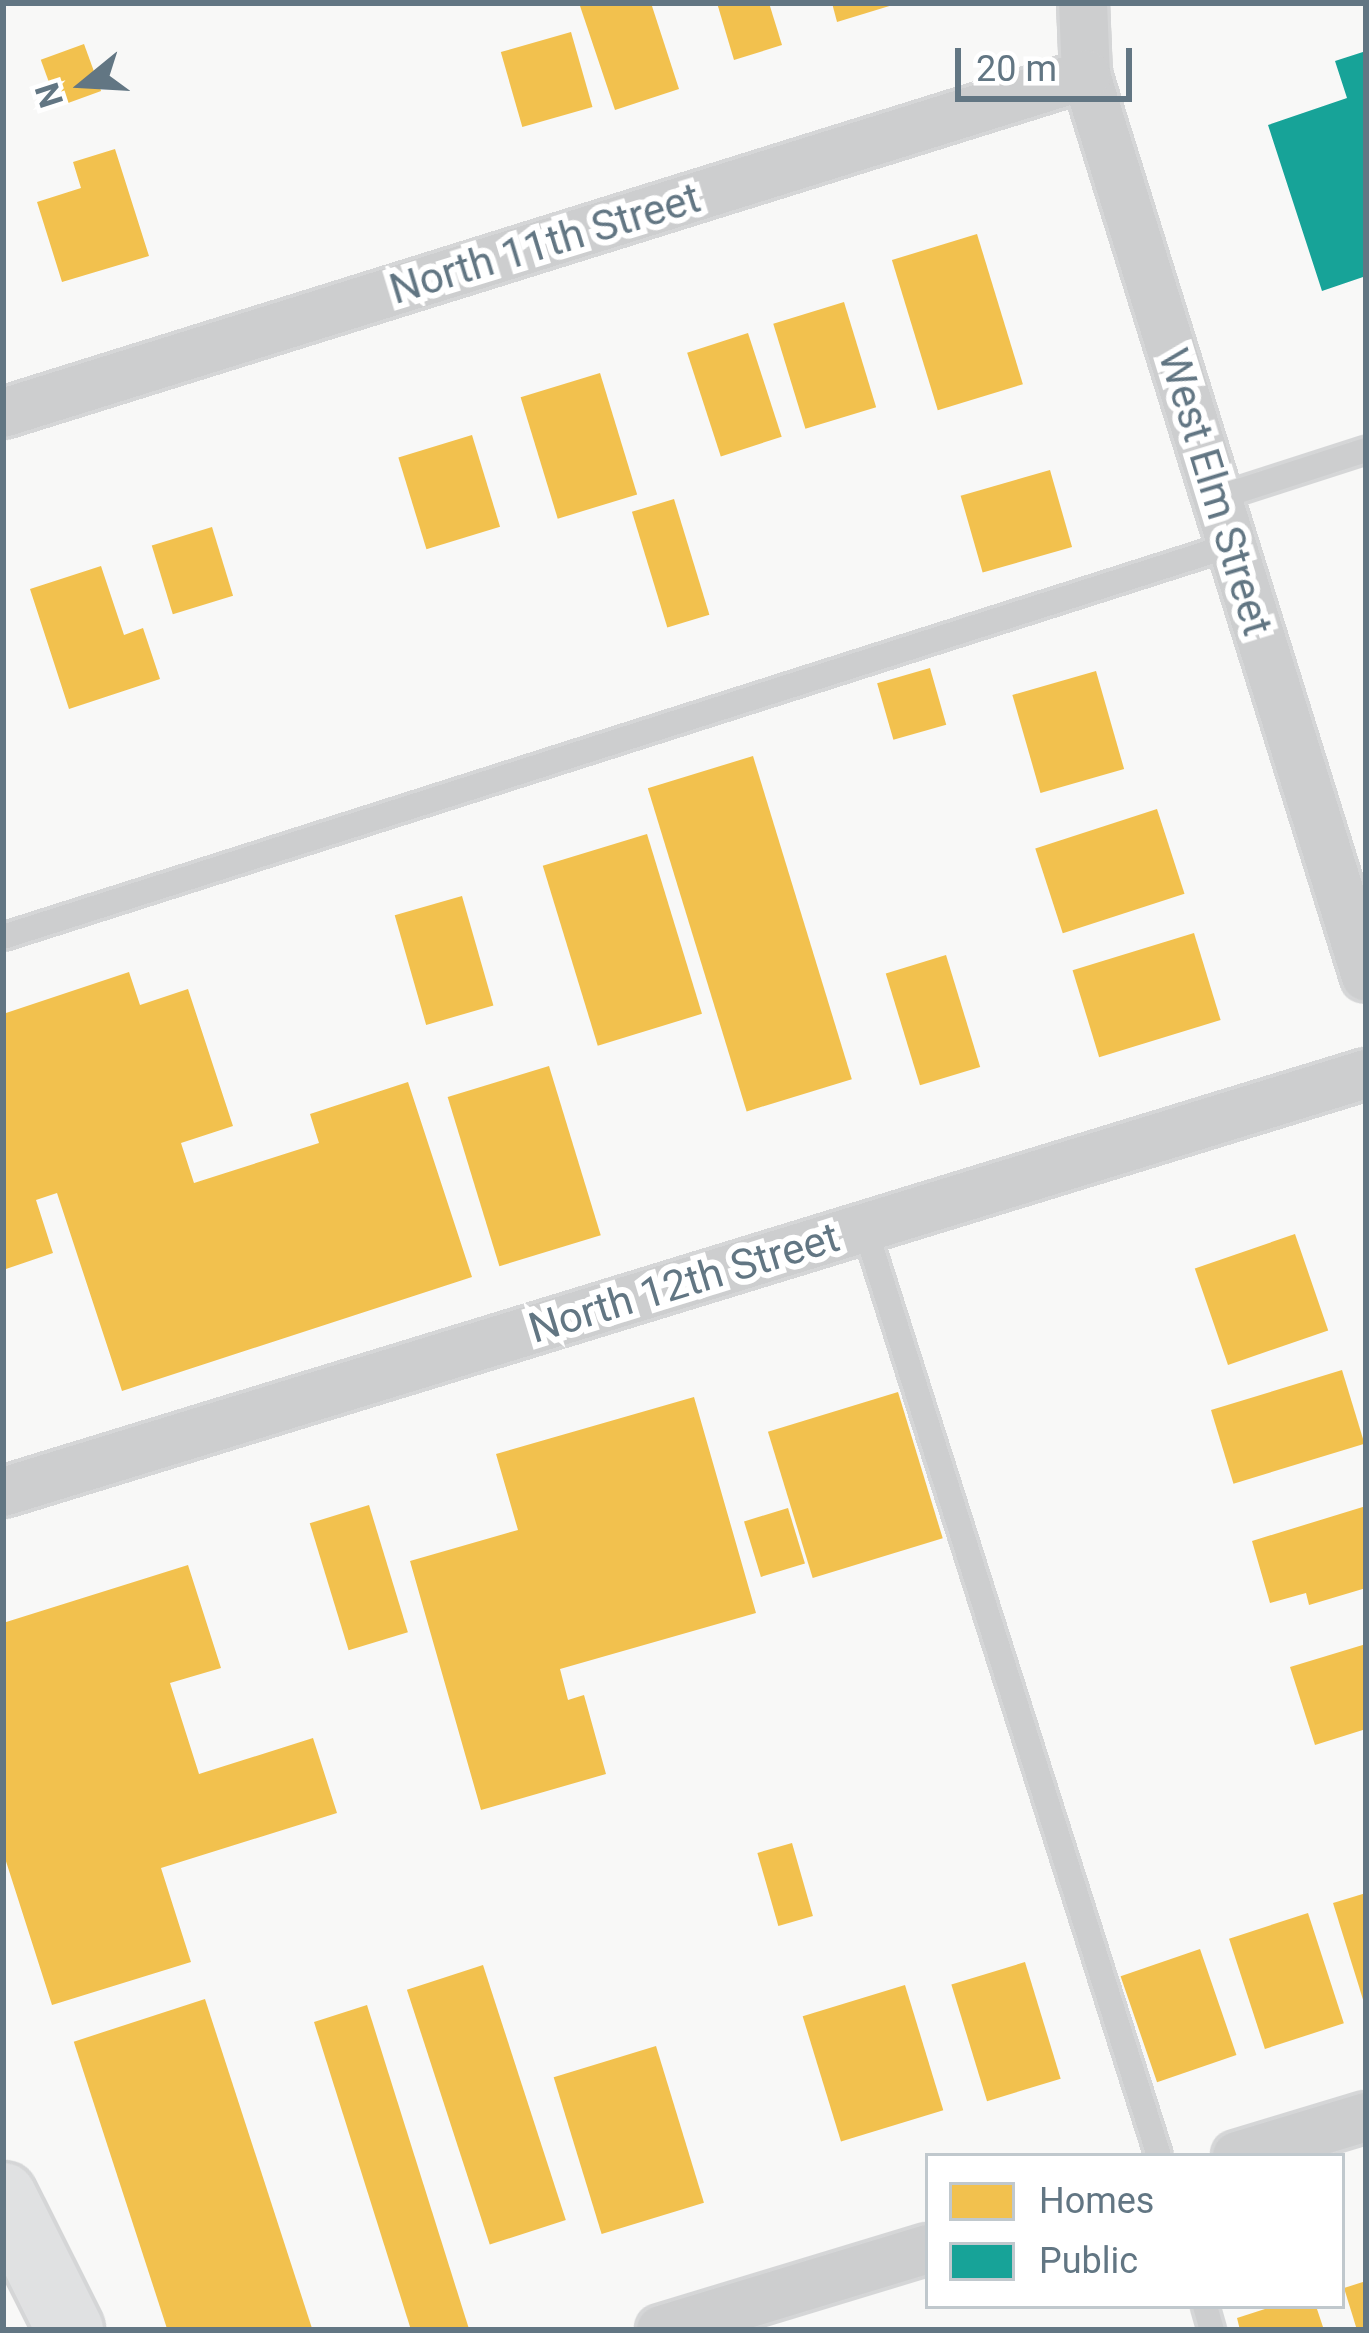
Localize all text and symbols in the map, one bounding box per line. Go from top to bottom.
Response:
north arrow [24,24,144,144]
scale bar [961,24,1138,98]
text: 20 m [976,48,1057,90]
text: N [27,78,71,112]
street label: North 11th Street [384,173,706,315]
street label: West Elm Street [1148,343,1282,641]
street label: North 12th Street [523,1212,845,1354]
legend [925,2153,1345,2309]
text: Homes [1039,2180,1154,2222]
text: Public [1039,2240,1138,2282]

